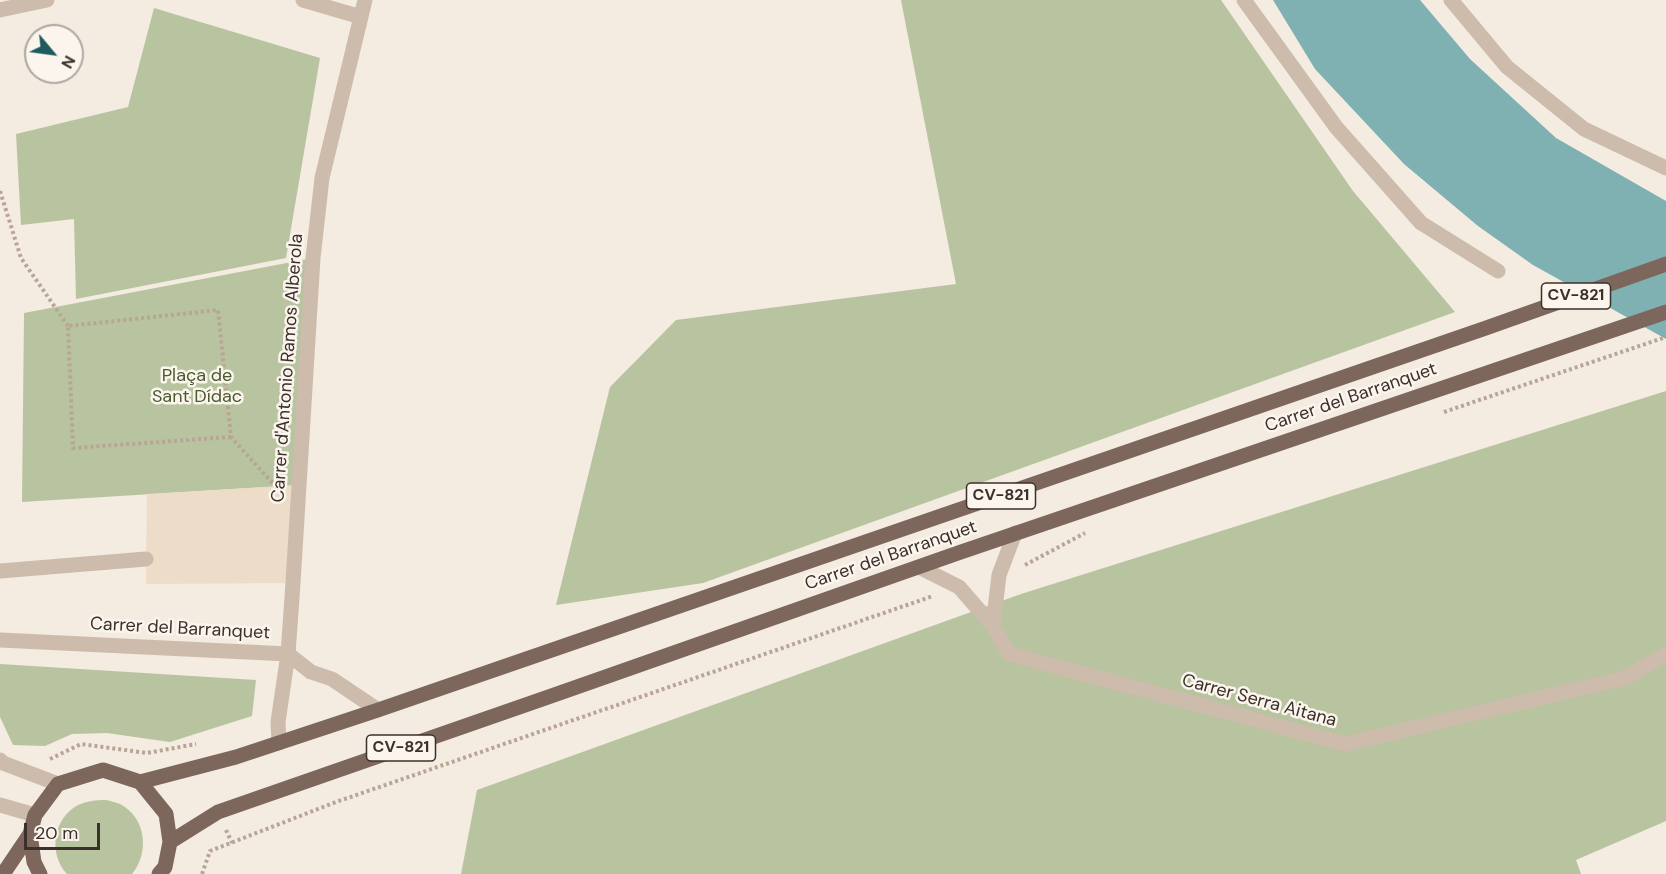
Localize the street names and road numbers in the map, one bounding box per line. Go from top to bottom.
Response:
street label: Carrer d'Antonio Ramos Alberola [268,233,308,503]
road number: CV-821 [1542,283,1610,309]
street label: Carrer del Barranquet [1262,358,1440,438]
road number: CV-821 [966,483,1036,509]
street label: Carrer del Barranquet [802,516,980,596]
street label: Carrer del Barranquet [89,613,271,645]
street label: Carrer Serra Aitana [1179,670,1339,732]
road number: CV-821 [366,735,436,761]

